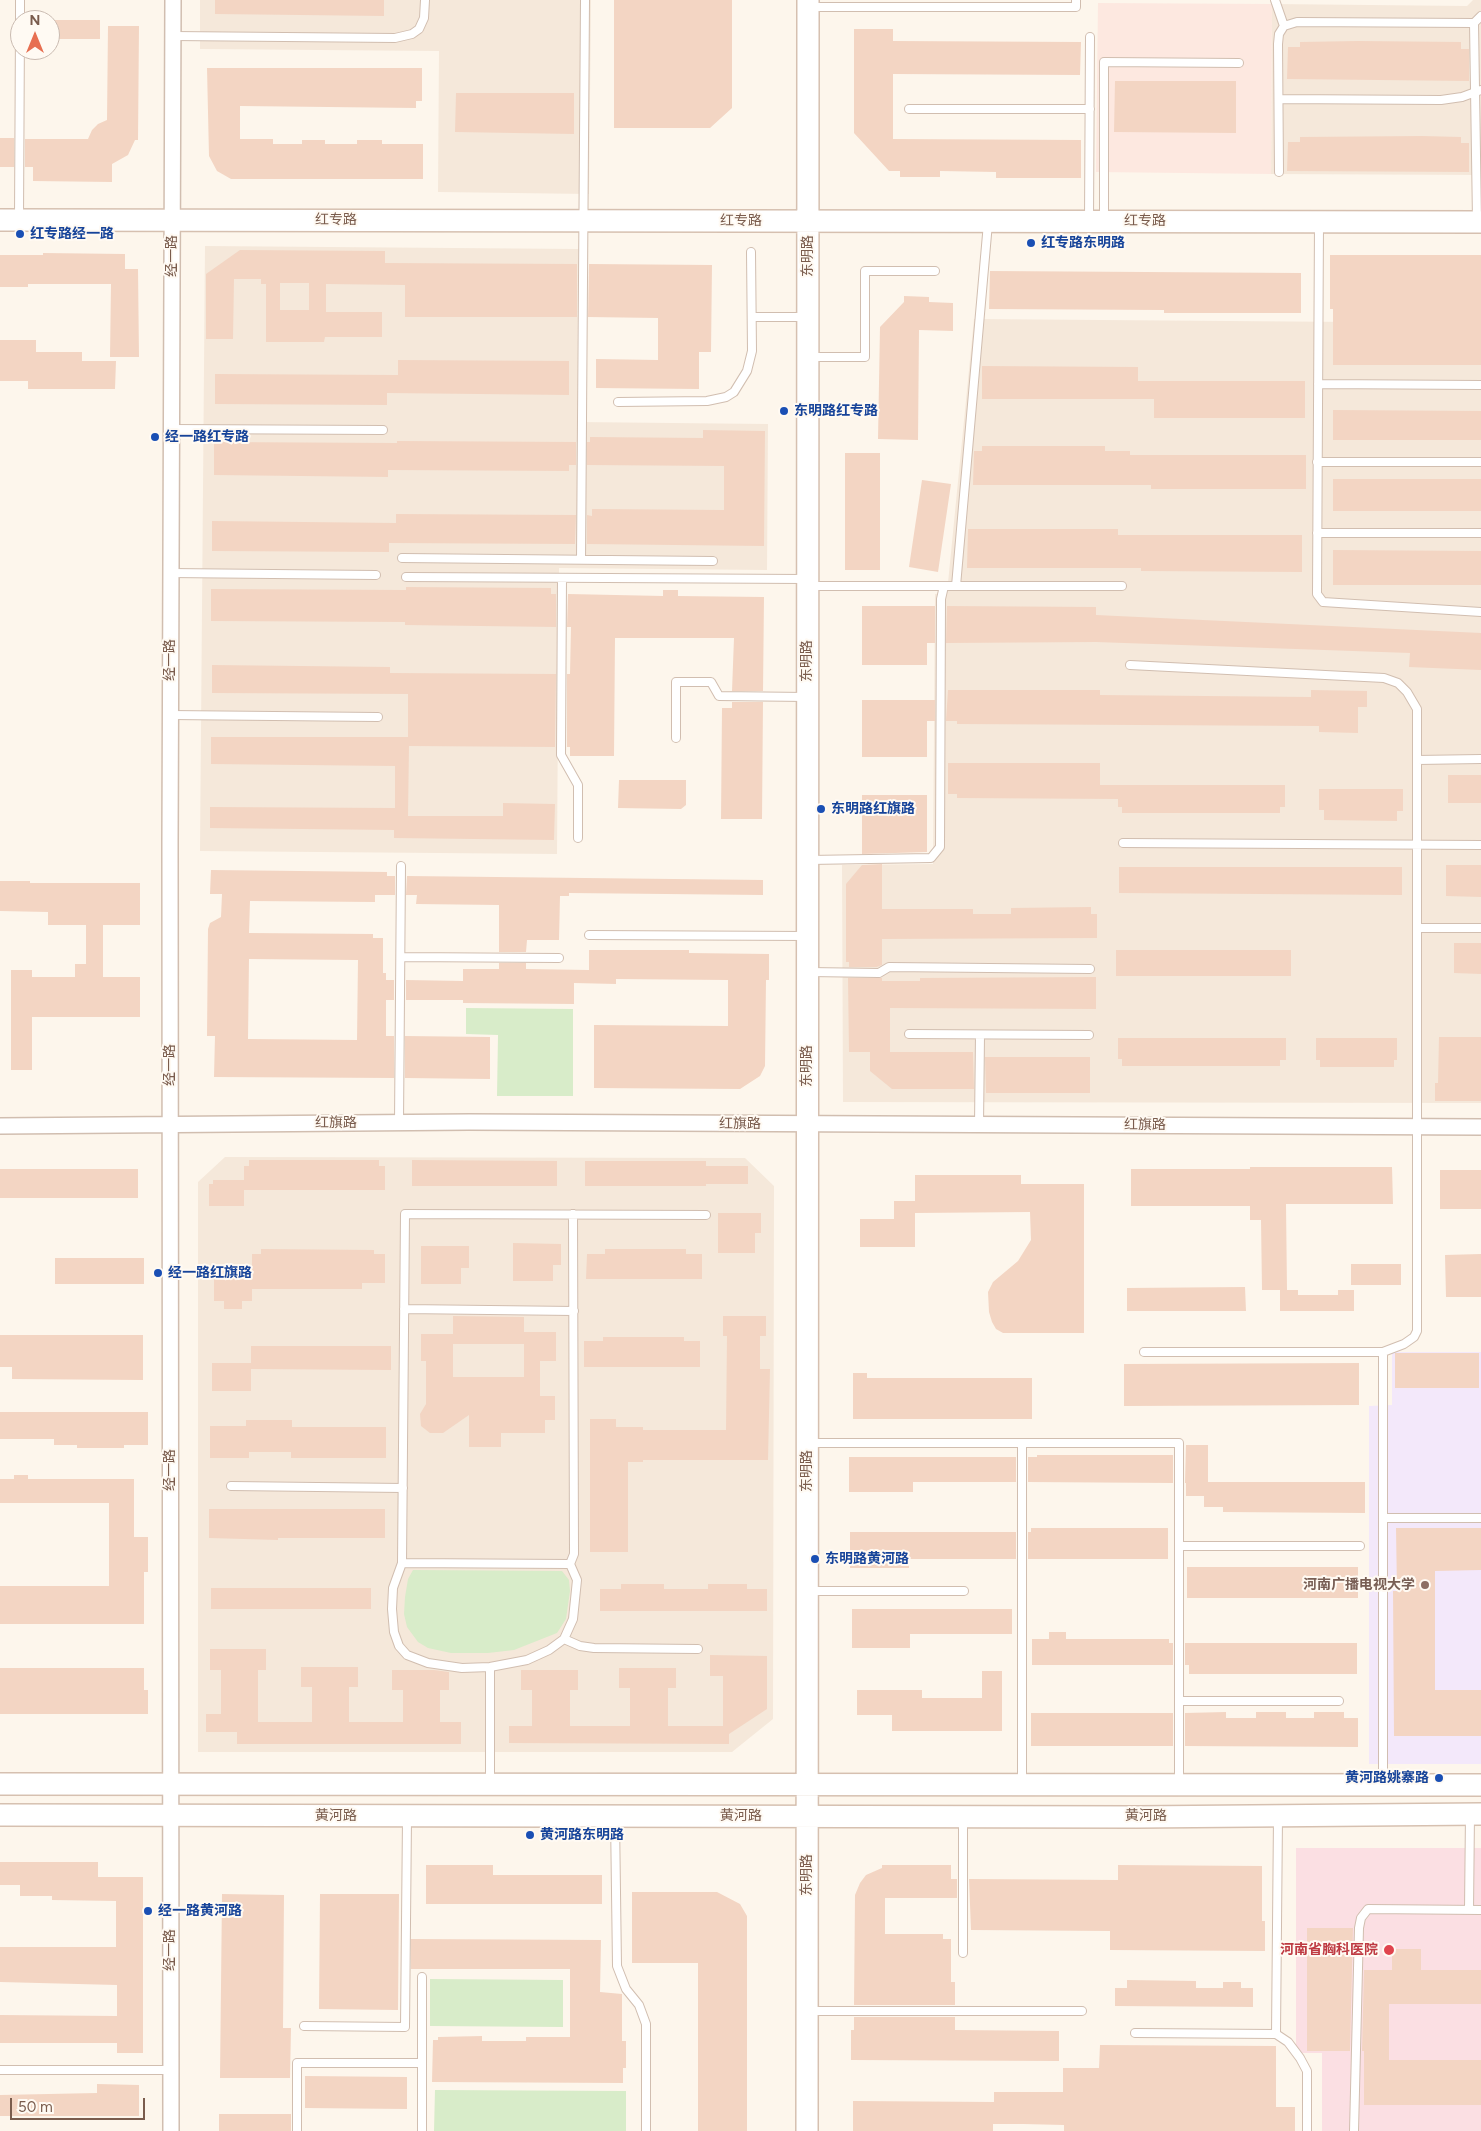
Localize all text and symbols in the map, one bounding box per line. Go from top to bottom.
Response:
north arrow [10,10,60,60]
text: N [30,12,40,29]
street label: 红专路 [315,212,357,228]
street label: 红专路 [720,213,762,229]
street label: 红专路 [1124,213,1166,229]
place label: 红专路经一路 [30,226,114,242]
marker: 红专路经一路 [14,228,26,240]
street label: 经一路 [164,235,180,277]
street label: 东明路 [800,235,816,277]
place label: 红专路东明路 [1041,235,1125,251]
marker: 红专路东明路 [1025,237,1037,249]
place label: 东明路红专路 [794,403,878,419]
marker: 东明路红专路 [778,405,790,417]
place label: 经一路红专路 [165,429,249,445]
marker: 经一路红专路 [149,431,161,443]
street label: 经一路 [162,639,178,681]
street label: 东明路 [799,640,815,682]
place label: 东明路红旗路 [831,801,915,817]
marker: 东明路红旗路 [815,803,827,815]
street label: 经一路 [162,1044,178,1086]
street label: 东明路 [799,1045,815,1087]
street label: 红旗路 [315,1115,357,1131]
street label: 红旗路 [719,1116,761,1132]
street label: 红旗路 [1124,1117,1166,1133]
place label: 经一路红旗路 [168,1265,252,1281]
marker: 经一路红旗路 [152,1267,164,1279]
street label: 经一路 [162,1449,178,1491]
street label: 东明路 [799,1450,815,1492]
place label: 东明路黄河路 [825,1551,909,1567]
marker: 东明路黄河路 [809,1553,821,1565]
place label: 河南广播电视大学 [1303,1577,1415,1593]
marker: 河南广播电视大学 [1419,1579,1431,1591]
place label: 黄河路姚寨路 [1345,1770,1429,1786]
marker: 黄河路姚寨路 [1433,1772,1445,1784]
street label: 黄河路 [315,1808,357,1824]
street label: 黄河路 [720,1808,762,1824]
street label: 黄河路 [1125,1808,1167,1824]
place label: 黄河路东明路 [540,1827,624,1843]
marker: 黄河路东明路 [524,1829,536,1841]
street label: 东明路 [799,1854,815,1896]
place label: 经一路黄河路 [158,1903,242,1919]
marker: 经一路黄河路 [142,1905,154,1917]
street label: 经一路 [162,1929,178,1971]
place label: 河南省胸科医院 [1280,1942,1378,1958]
marker: 河南省胸科医院 [1382,1943,1396,1957]
scale bar [12,2088,148,2120]
text: 50 m [18,2098,53,2116]

